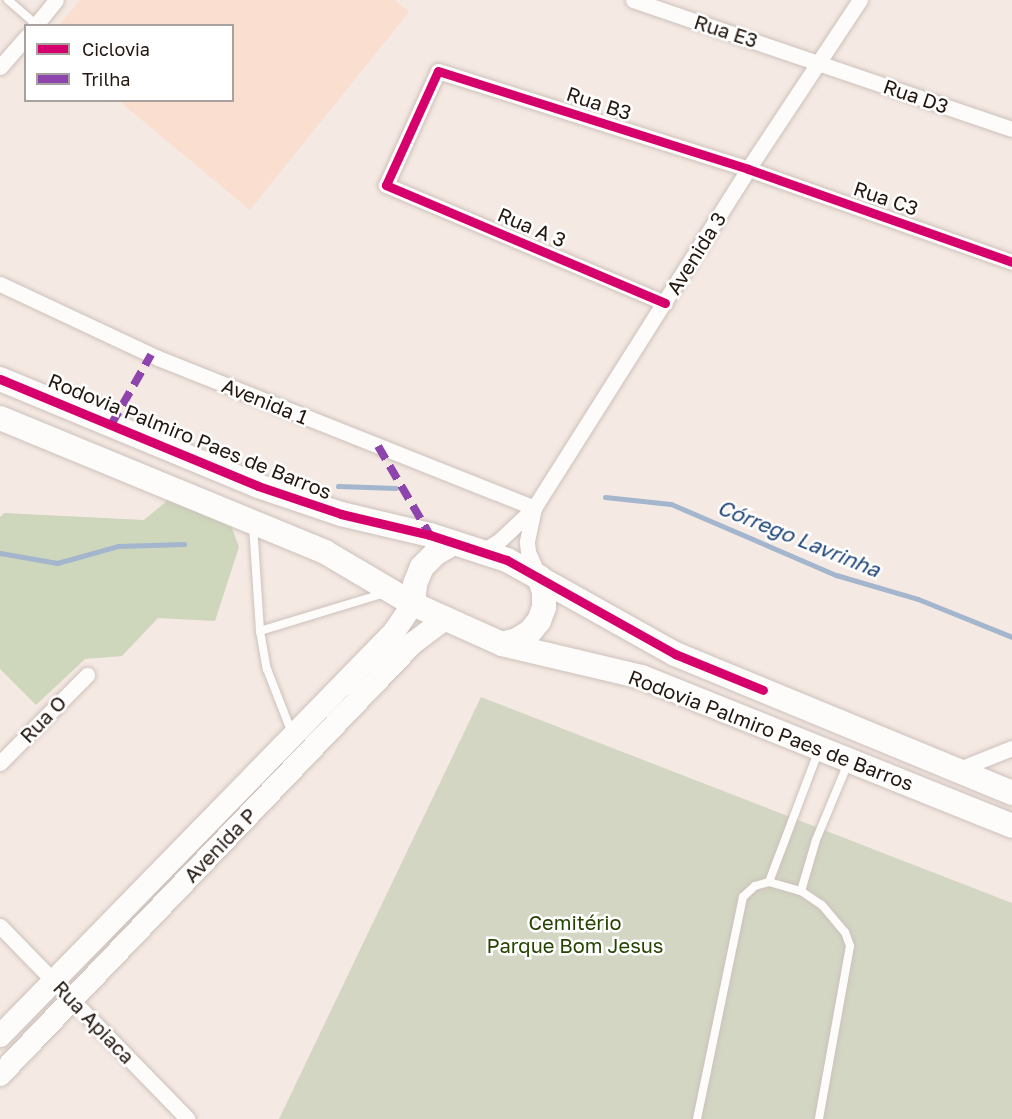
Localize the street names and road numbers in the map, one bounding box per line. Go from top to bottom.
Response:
street label: Rua E3 [691,9,761,53]
street label: Rua D3 [880,74,952,118]
street label: Rua B3 [564,81,634,125]
street label: Rua C3 [850,176,922,220]
street label: Rua A 3 [494,202,570,252]
street label: Avenida 3 [661,207,731,299]
street label: Rodovia Palmiro Paes de Barros [45,368,335,504]
street label: Avenida 1 [219,373,311,429]
street label: Rodovia Palmiro Paes de Barros [625,664,917,796]
street label: Rua O [15,690,71,748]
street label: Avenida P [179,803,261,887]
street label: Rua Apiaca [48,975,140,1069]

